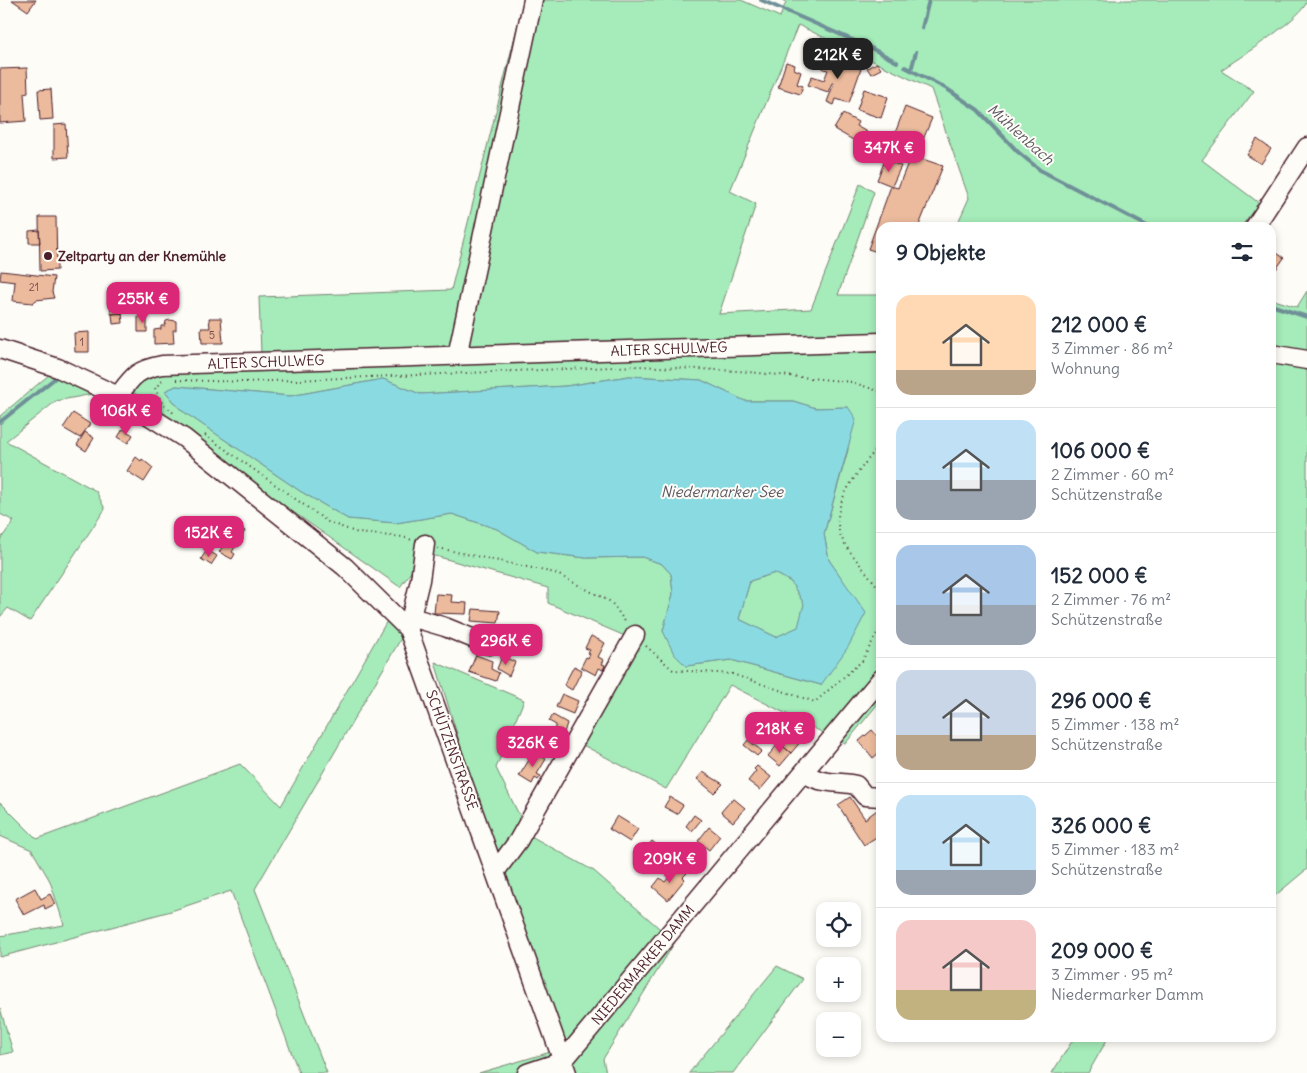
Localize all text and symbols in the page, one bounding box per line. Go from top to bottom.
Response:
pin: 212K € [797,38,879,80]
text: 212K € [814,44,862,64]
water label: Mühlenbach [984,99,1058,169]
pin: 347K € [848,130,930,173]
text: 347K € [864,137,914,157]
icon: filters [1228,238,1256,266]
text: 9 Objekte [896,239,986,266]
place label: Zeltparty an der Knemühle [58,247,227,265]
marker: Zeltparty an der Knemühle [42,250,54,262]
house number: 21 [29,280,39,294]
pin: 255K € [102,282,184,324]
text: 255K € [117,288,169,308]
text: 212 000 € [1051,311,1147,338]
icon: home [936,315,996,375]
house number: 5 [209,328,215,342]
house number: 1 [80,335,84,349]
street label: ALTER SCHULWEG [610,338,728,360]
text: 3 Zimmer · 86 m² [1051,338,1173,358]
street label: ALTER SCHULWEG [207,351,325,373]
text: Wohnung [1051,358,1120,378]
pin: 106K € [85,394,167,436]
text: 106K € [101,400,151,420]
text: 106 000 € [1051,437,1150,464]
icon: home [936,440,996,500]
text: 2 Zimmer · 60 m² [1051,464,1174,484]
water label: Niedermarker See [661,482,784,501]
text: Schützenstraße [1051,484,1163,504]
pin: 152K € [168,516,250,558]
text: 152K € [185,522,233,542]
text: 152 000 € [1051,562,1148,589]
icon: home [936,565,996,625]
text: 2 Zimmer · 76 m² [1051,589,1171,609]
text: Schützenstraße [1051,609,1163,629]
pin: 296K € [465,624,547,666]
text: 296K € [480,630,532,650]
text: 296 000 € [1051,687,1152,714]
street label: SCHÜTZENSTRASSE [422,688,482,812]
icon: home [936,690,996,750]
pin: 218K € [739,712,821,754]
text: 5 Zimmer · 138 m² [1051,714,1180,734]
text: 218K € [756,718,804,738]
pin: 326K € [492,726,574,768]
text: 326K € [507,732,559,752]
text: Schützenstraße [1051,734,1163,754]
text: 326 000 € [1051,812,1152,839]
icon: home [936,815,996,875]
text: 5 Zimmer · 183 m² [1051,839,1180,859]
pin: 209K € [629,842,711,884]
text: 209K € [644,848,696,868]
text: Schützenstraße [1051,859,1163,879]
street label: NIEDERMARKER DAMM [588,901,698,1029]
map controls [816,902,861,1057]
button: locate [816,902,861,947]
text: 209 000 € [1051,937,1153,964]
icon: home [936,940,996,1000]
button: + [816,957,861,1002]
text: 3 Zimmer · 95 m² [1051,964,1173,984]
text: Niedermarker Damm [1051,984,1204,1004]
button: − [816,1012,861,1057]

